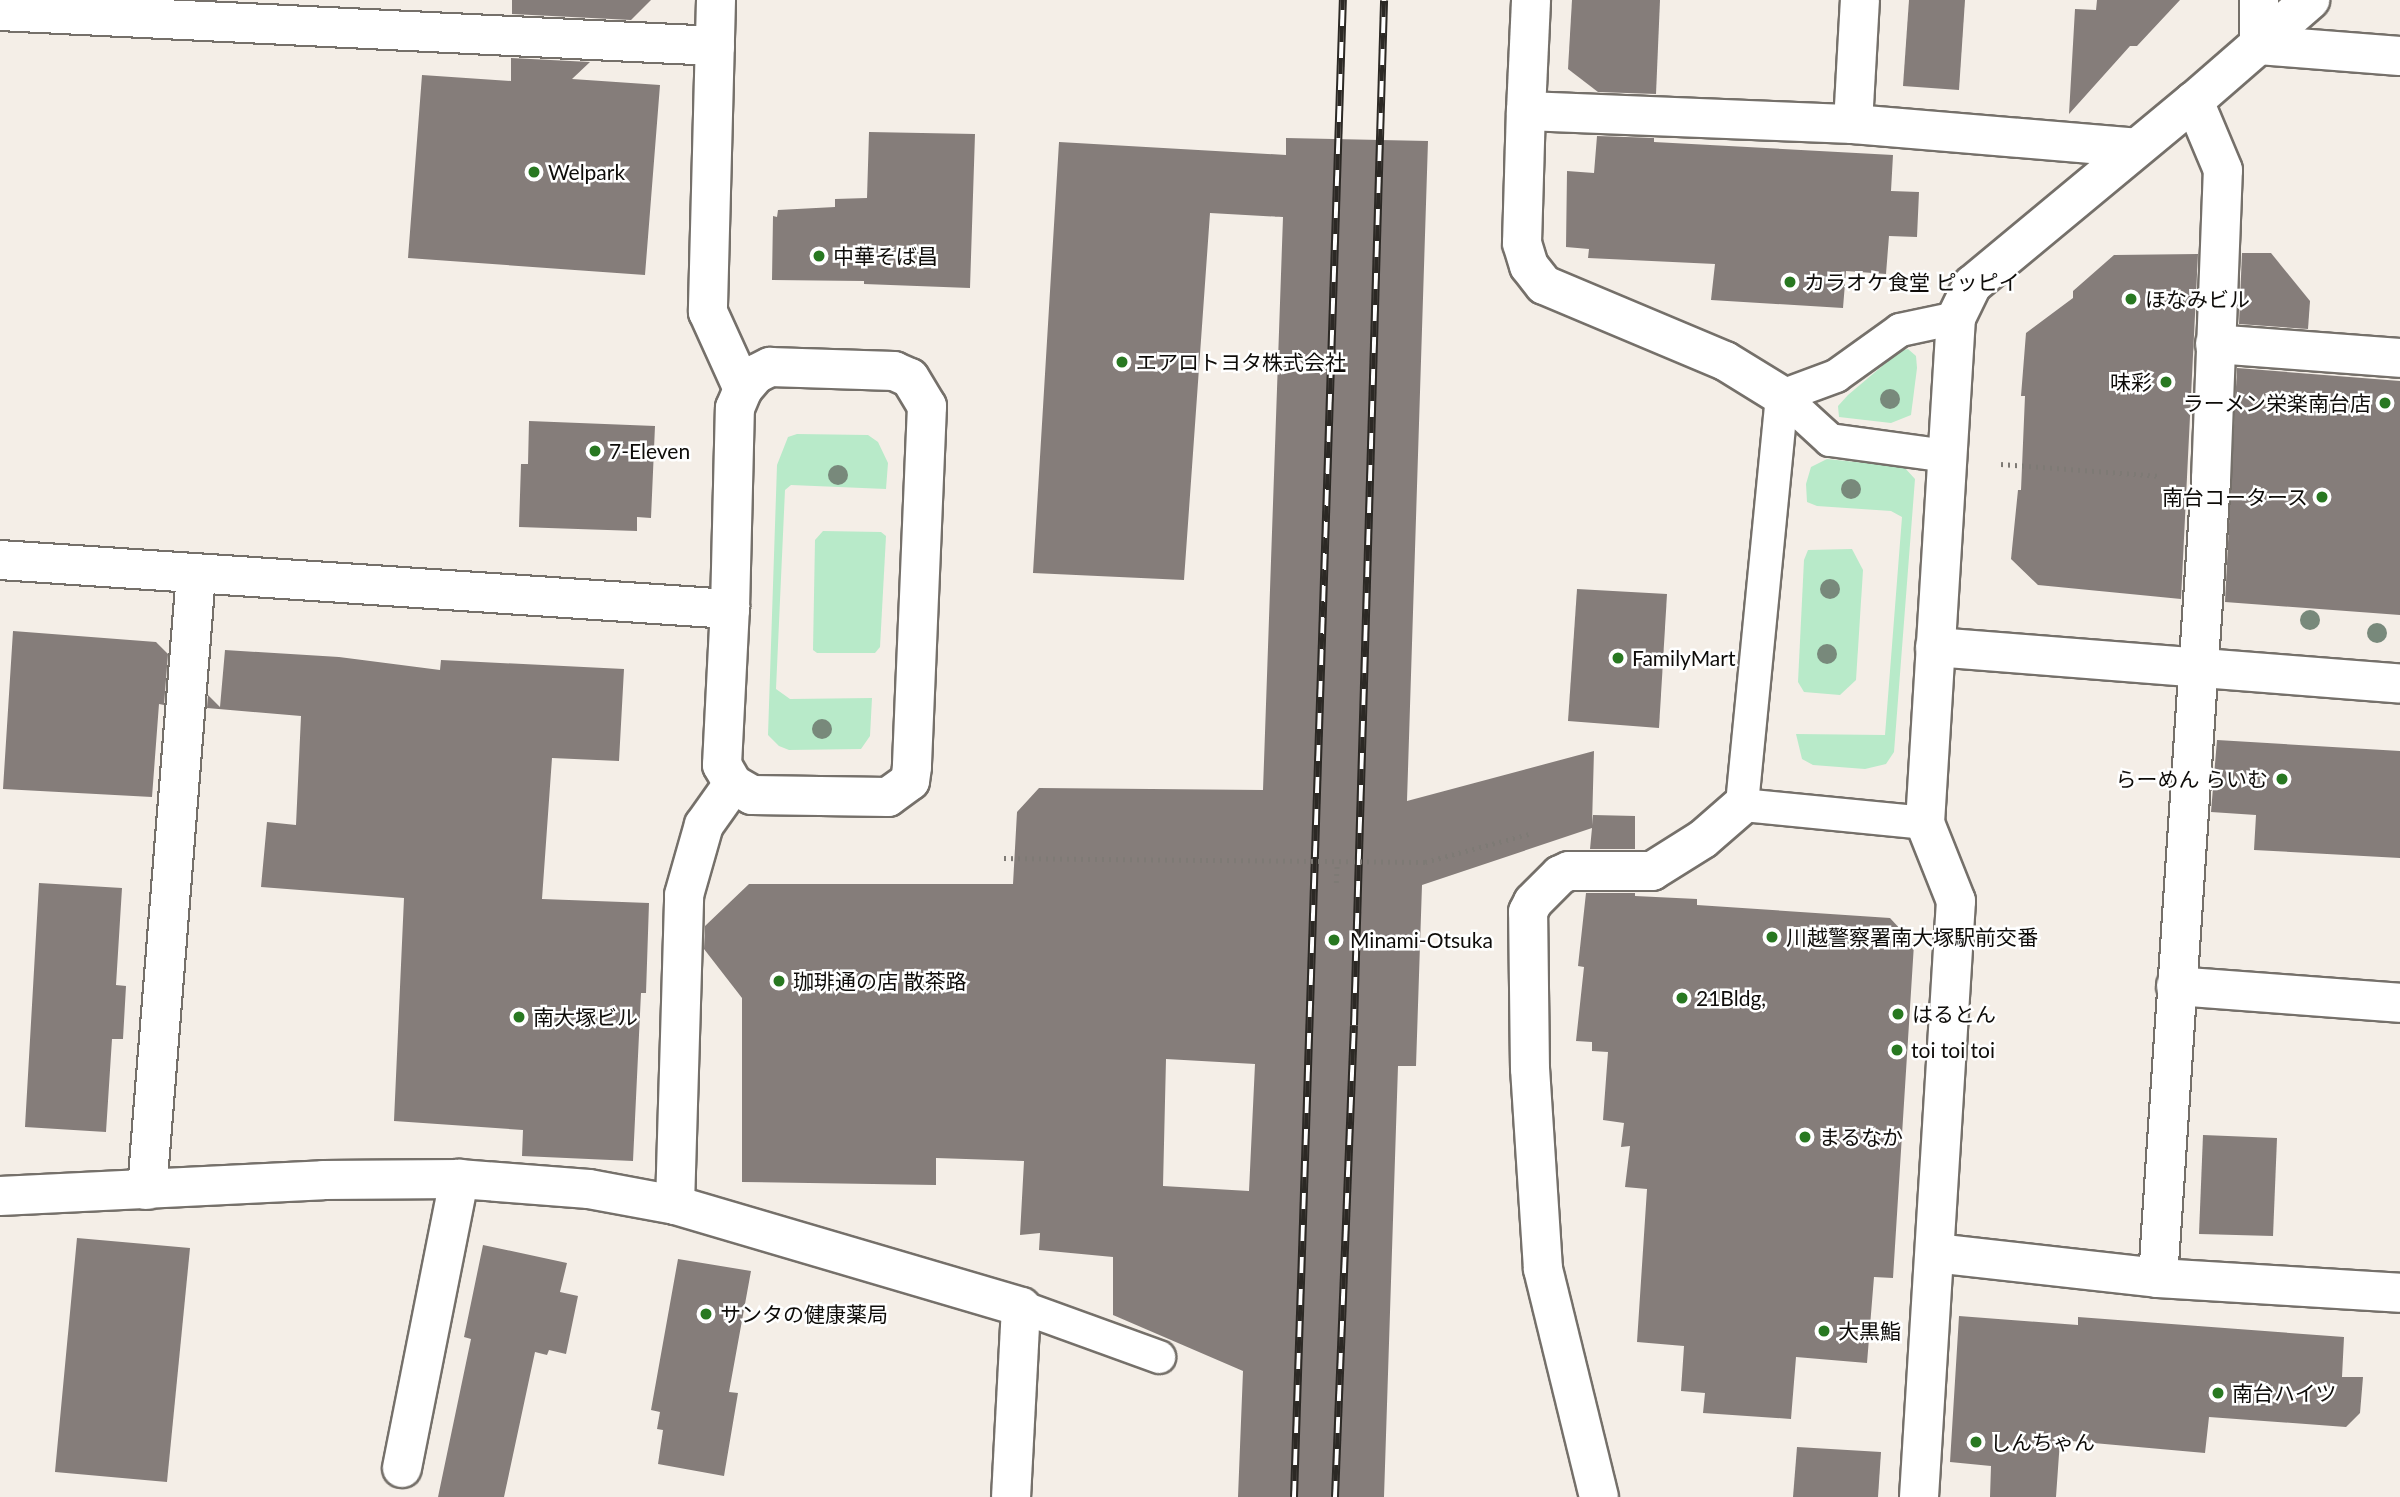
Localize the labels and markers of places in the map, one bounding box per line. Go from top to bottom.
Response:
place label: Welpark [548,159,625,185]
marker: Welpark [526,164,542,180]
place label: 中華そば昌 [833,243,938,269]
marker: 中華そば昌 [811,248,827,264]
place label: カラオケ食堂 ピッピイ [1804,269,2019,295]
marker: カラオケ食堂 ピッピイ [1782,274,1798,290]
place label: ほなみビル [2145,286,2250,312]
marker: ほなみビル [2123,291,2139,307]
place label: エアロトヨタ株式会社 [1136,349,1346,375]
marker: エアロトヨタ株式会社 [1114,354,1130,370]
place label: 味彩 [2110,369,2152,395]
marker: 味彩 [2158,374,2174,390]
place label: ラーメン栄楽南台店 [2182,390,2371,416]
marker: ラーメン栄楽南台店 [2377,395,2393,411]
place label: 7-Eleven [609,438,690,464]
marker: 7-Eleven [587,443,603,459]
place label: 南台コータース [2161,484,2308,510]
marker: 南台コータース [2314,489,2330,505]
place label: FamilyMart [1632,645,1735,671]
marker: FamilyMart [1610,650,1626,666]
place label: らーめん らいむ [2116,766,2268,792]
marker: らーめん らいむ [2274,771,2290,787]
place label: 川越警察署南大塚駅前交番 [1786,924,2038,950]
place label: Minami-Otsuka [1350,927,1493,953]
marker: 川越警察署南大塚駅前交番 [1764,929,1780,945]
marker: Minami-Otsuka [1324,930,1344,950]
place label: 珈琲通の店 散茶路 [793,968,966,994]
marker: 珈琲通の店 散茶路 [771,973,787,989]
place label: 21Bldg, [1696,985,1766,1011]
marker: 21Bldg, [1674,990,1690,1006]
place label: はるとん [1912,1001,1996,1027]
place label: 南大塚ビル [533,1004,638,1030]
marker: はるとん [1890,1006,1906,1022]
marker: 南大塚ビル [511,1009,527,1025]
place label: toi toi toi [1911,1037,1995,1063]
marker: toi toi toi [1889,1042,1905,1058]
place label: まるなか [1819,1124,1903,1150]
marker: まるなか [1797,1129,1813,1145]
place label: サンタの健康薬局 [720,1301,888,1327]
marker: サンタの健康薬局 [698,1306,714,1322]
place label: 大黒鮨 [1838,1318,1901,1344]
marker: 大黒鮨 [1816,1323,1832,1339]
place label: 南台ハイツ [2232,1380,2337,1406]
marker: 南台ハイツ [2210,1385,2226,1401]
place label: しんちゃん [1990,1429,2095,1455]
marker: しんちゃん [1968,1434,1984,1450]

